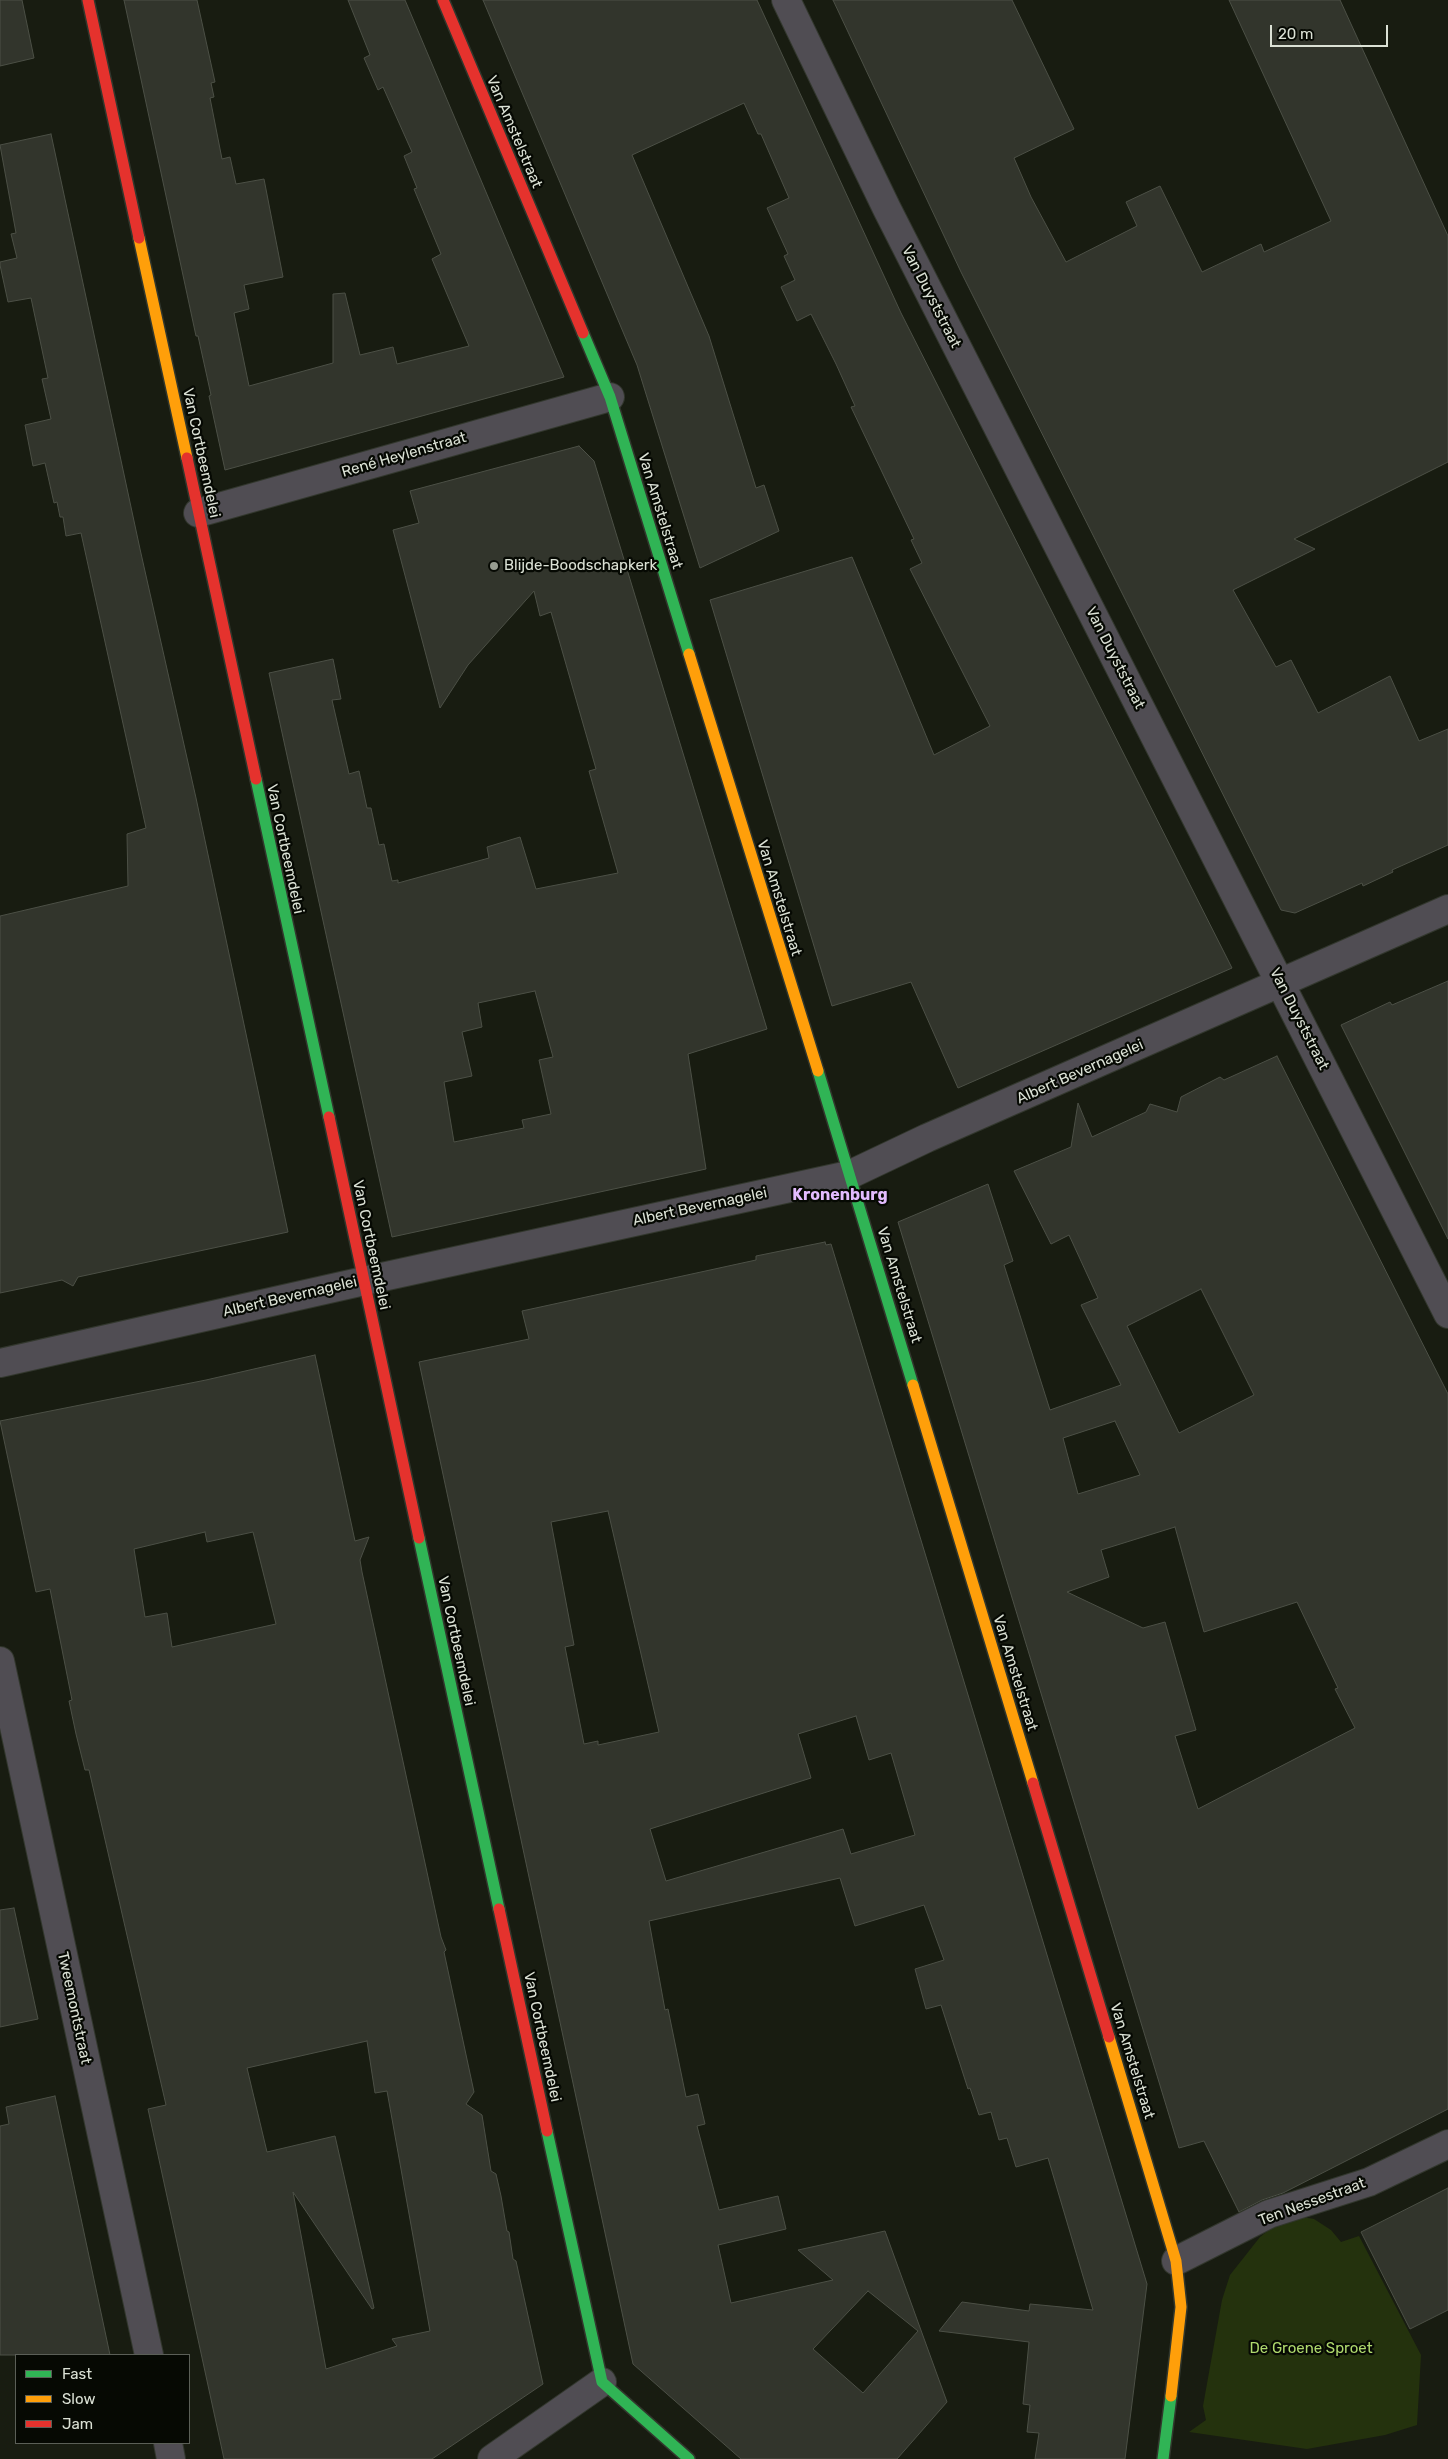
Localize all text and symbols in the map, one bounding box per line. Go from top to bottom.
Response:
scale bar [1273,15,1390,47]
text: 20 m [1278,25,1313,43]
street label: Van Amstelstraat [482,73,546,191]
street label: Van Duyststraat [897,243,965,351]
street label: Van Cortbeemdelei [178,386,224,520]
street label: René Heylenstraat [340,429,468,481]
street label: Van Amstelstraat [634,451,686,571]
place label: Blijde-Boodschapkerk [504,557,657,575]
marker: Blijde-Boodschapkerk [488,560,500,572]
street label: Van Duyststraat [1081,604,1149,712]
street label: Van Cortbeemdelei [262,782,308,916]
street label: Van Amstelstraat [753,838,805,958]
street label: Van Duyststraat [1265,965,1333,1073]
street label: Albert Bevernagelei [1014,1036,1146,1108]
street label: Van Cortbeemdelei [348,1178,394,1312]
street label: Albert Bevernagelei [631,1184,769,1230]
district label: Kronenburg [792,1185,888,1205]
street label: Van Amstelstraat [873,1225,925,1345]
street label: Albert Bevernagelei [221,1273,359,1321]
street label: Van Cortbeemdelei [433,1574,479,1708]
street label: Van Amstelstraat [989,1613,1041,1733]
street label: Tweemontstraat [53,1950,95,2066]
street label: Van Cortbeemdelei [519,1970,565,2104]
street label: Van Amstelstraat [1106,2001,1158,2121]
street label: Ten Nessestraat [1256,2174,1368,2230]
park label: De Groene Sproet [1249,2340,1373,2358]
legend [15,2354,190,2444]
text: Fast [62,2365,92,2383]
text: Slow [62,2390,95,2408]
text: Jam [62,2415,93,2433]

